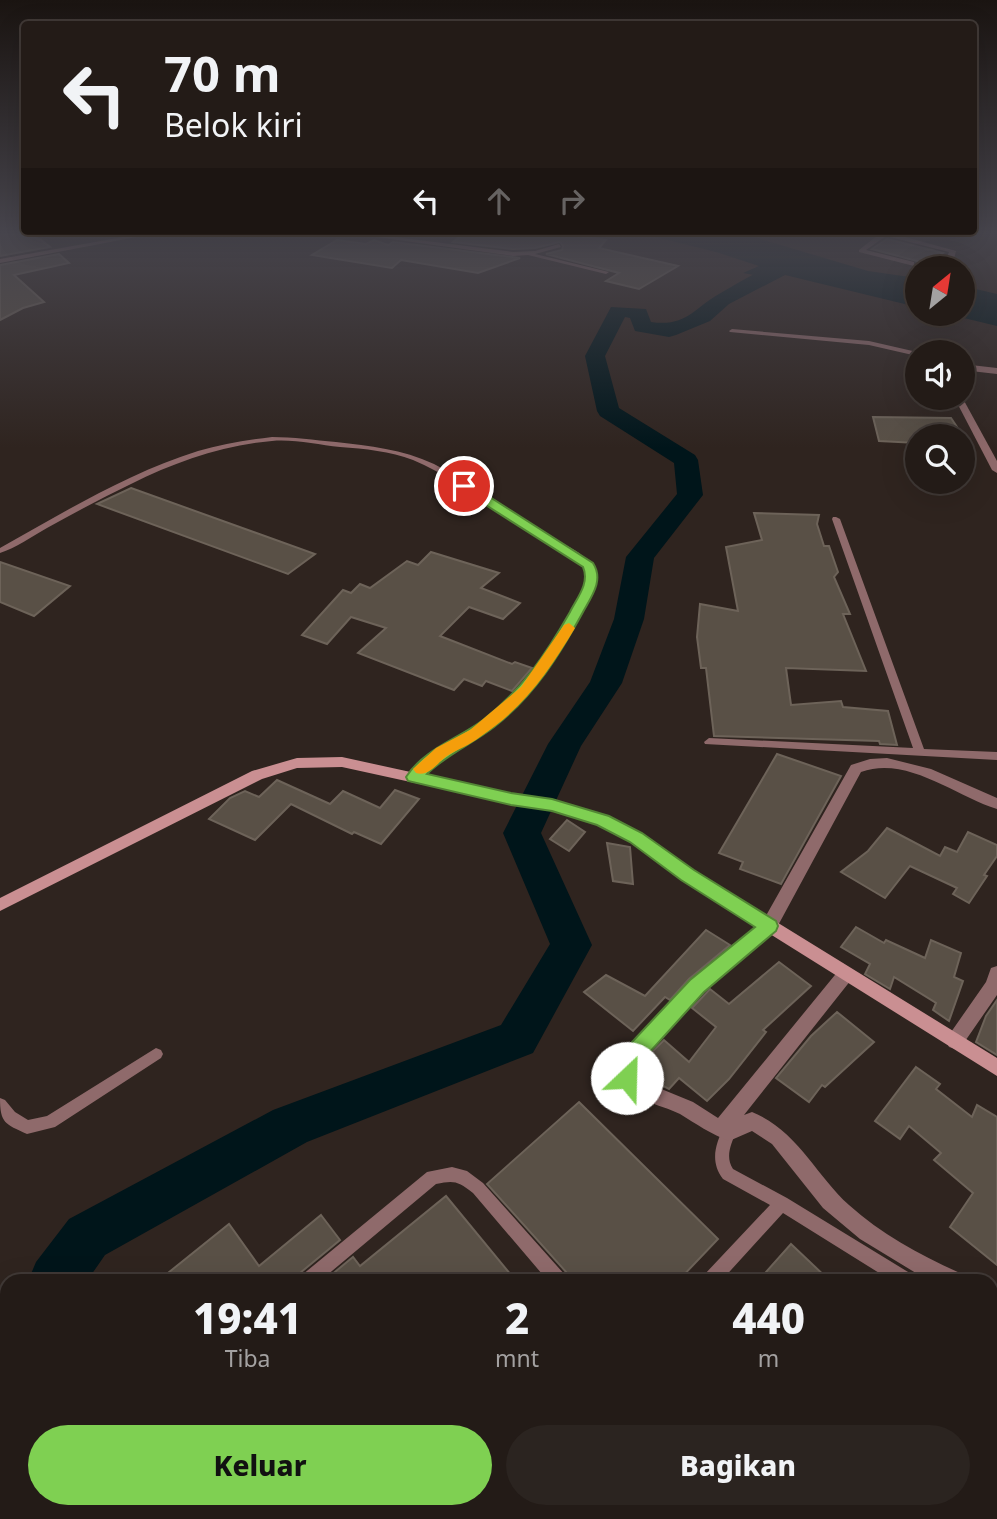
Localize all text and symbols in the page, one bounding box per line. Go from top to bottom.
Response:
text: 70 m [164,40,281,106]
icon: left [49,49,140,140]
text: Belok kiri [164,103,303,146]
icon: left [407,182,445,220]
icon: ahead [480,182,518,220]
icon: right [553,182,591,220]
north arrow [905,256,975,326]
map controls [905,256,975,494]
button: sound [905,340,975,410]
button: search [905,424,975,494]
pin [434,456,494,516]
icon: arrive [445,467,483,505]
position arrow [590,1041,664,1115]
text: 19:41 [193,1289,302,1346]
text: 2 [505,1289,529,1346]
text: 440 [732,1289,805,1346]
text: Tiba [225,1342,270,1374]
text: mnt [495,1342,539,1374]
text: m [758,1342,779,1374]
button: Keluar [28,1425,492,1505]
button: Bagikan [506,1425,970,1505]

